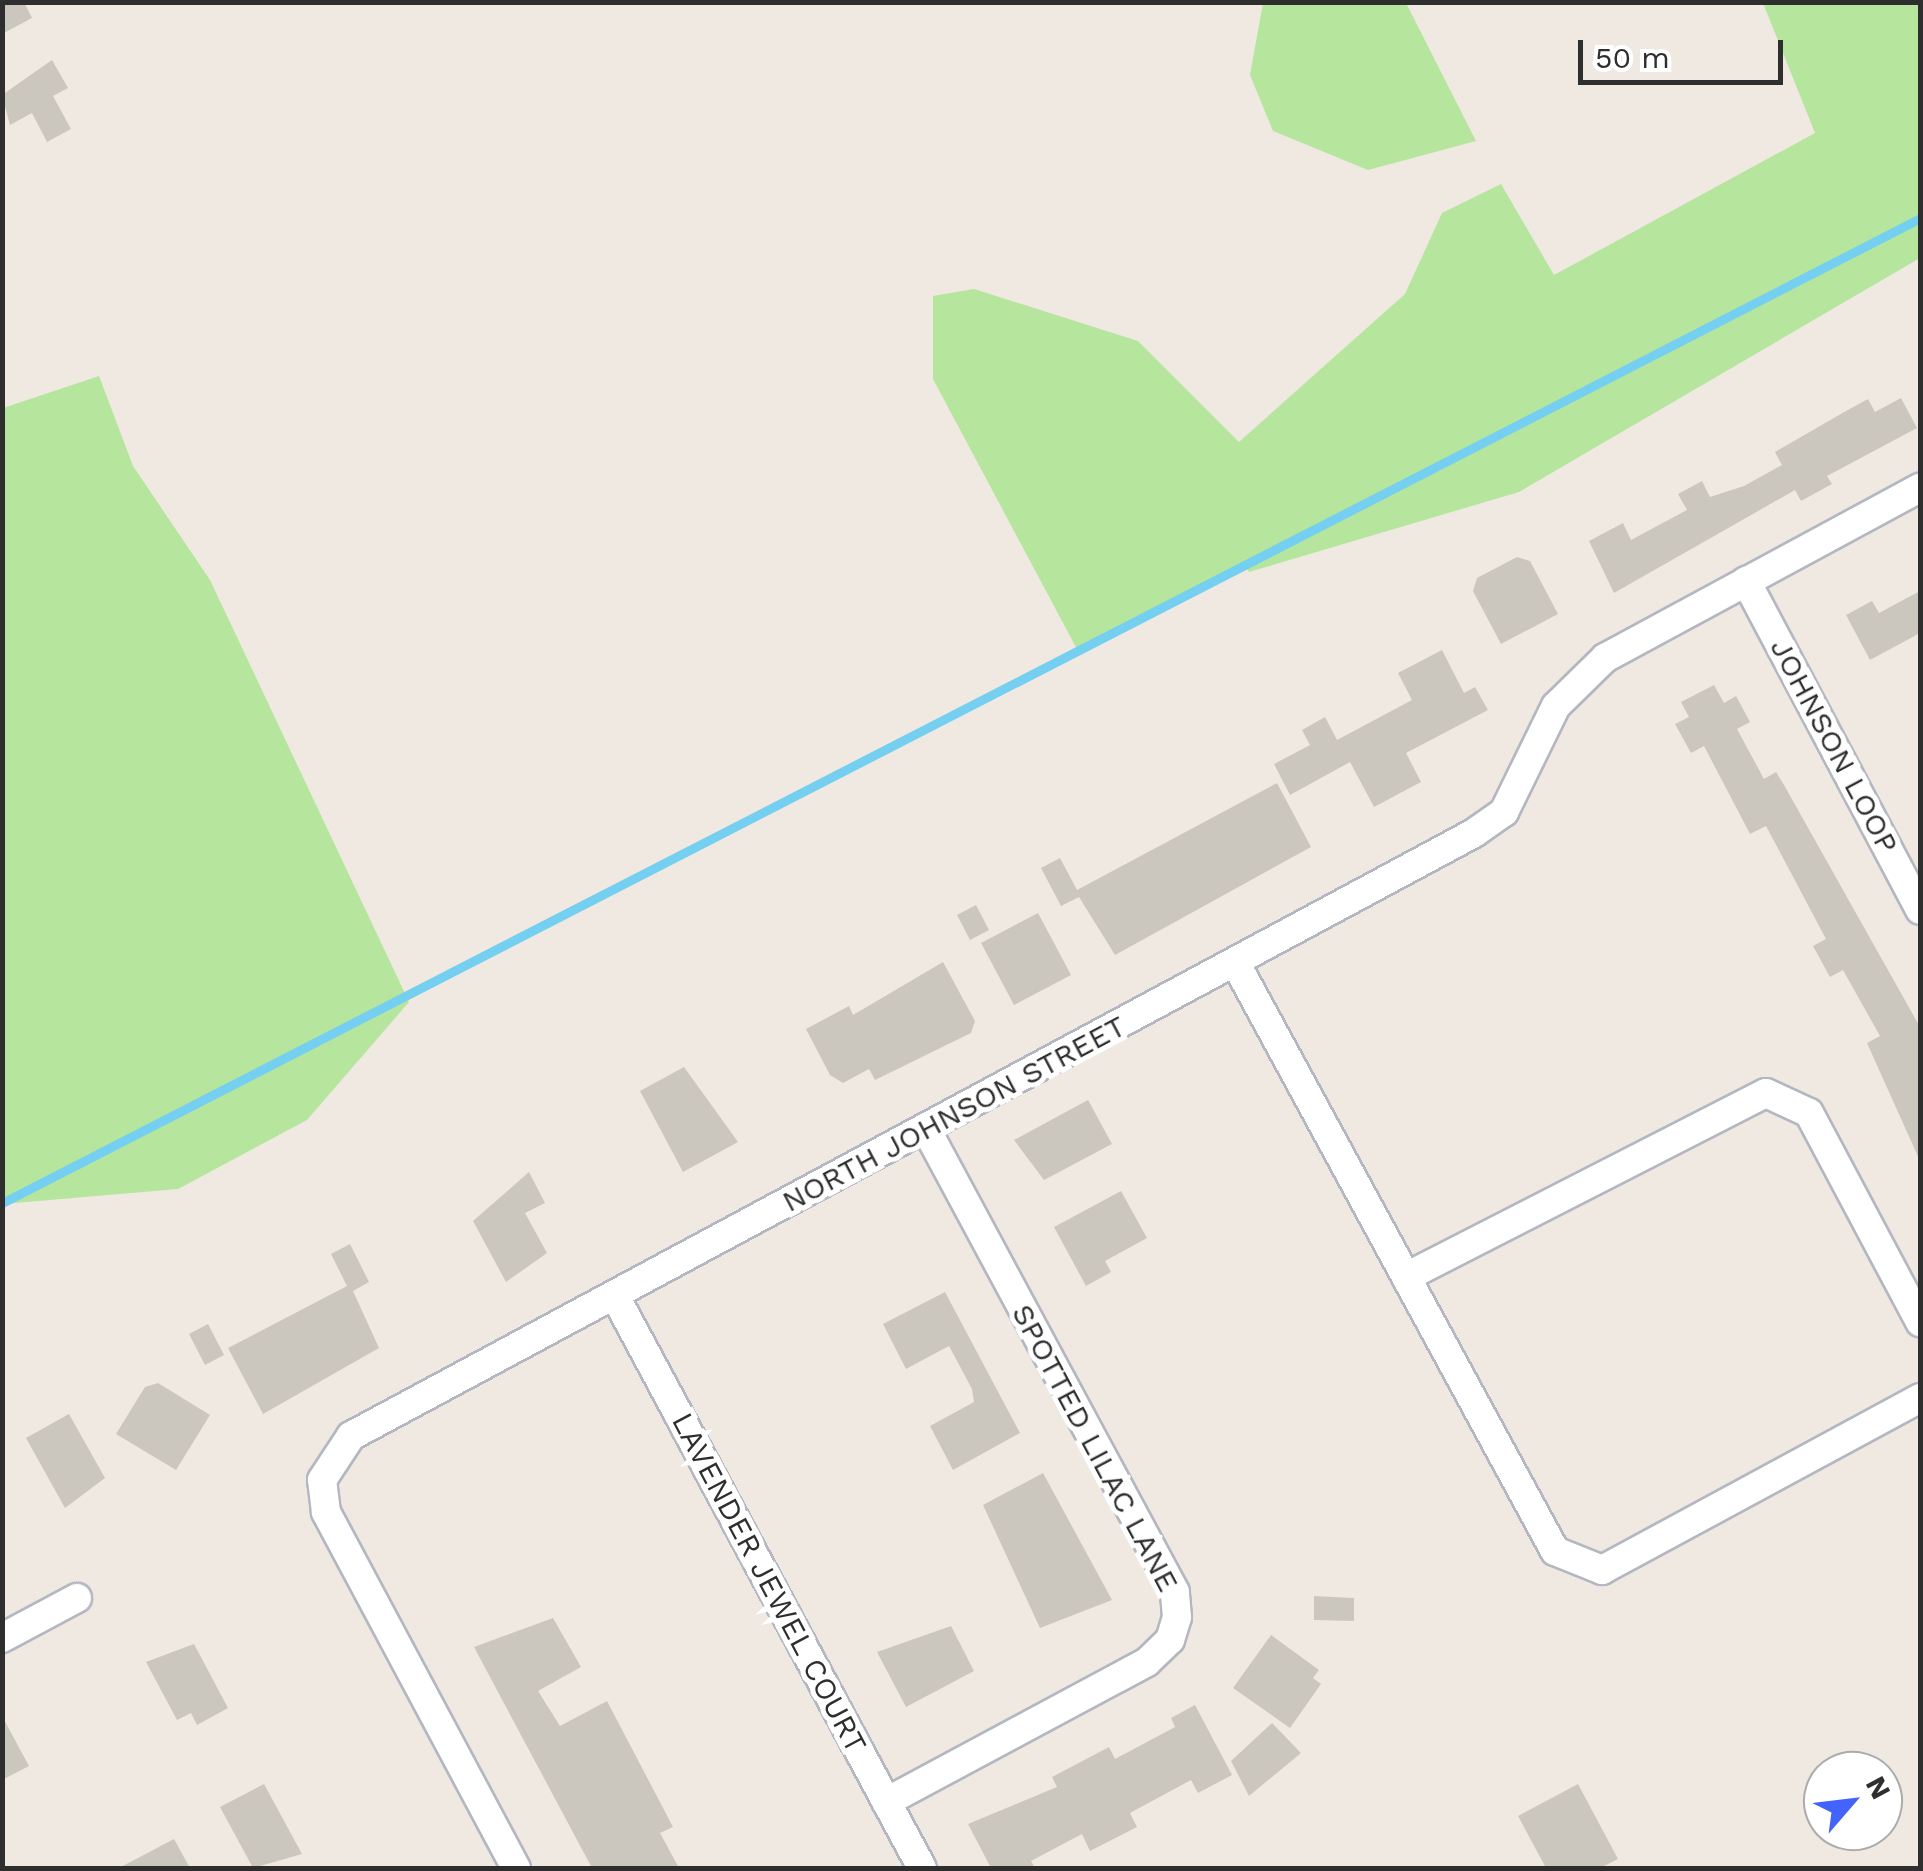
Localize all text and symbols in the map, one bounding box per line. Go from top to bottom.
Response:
scale bar [1583,20,1788,82]
text: 50 m [1595,40,1670,75]
street label: JOHNSON LOOP [1762,633,1906,859]
street label: NORTH JOHNSON STREET [776,1008,1132,1220]
street label: SPOTTED LILAC LANE [1004,1298,1186,1598]
street label: LAVENDER JEWEL COURT [664,1406,874,1760]
north arrow [1803,1751,1903,1851]
text: N [1859,1771,1898,1805]

